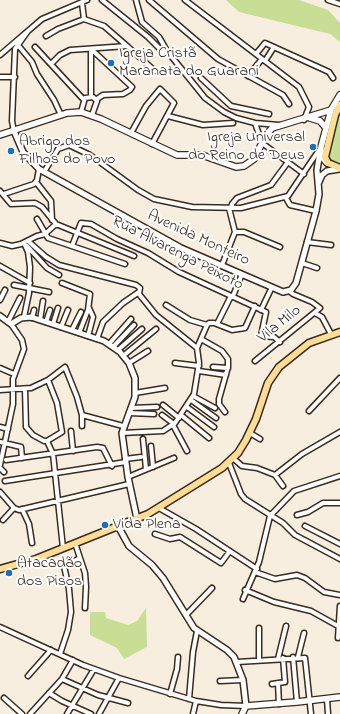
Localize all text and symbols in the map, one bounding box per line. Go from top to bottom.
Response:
place label: Igreja Cristã Maranata do Guarani [119,44,259,82]
marker: Igreja Cristã Maranata do Guarani [106,58,116,68]
place label: Igreja Universal do Reino de Deus [188,128,305,166]
place label: Abrigo dos Filhos do Povo [19,132,115,170]
marker: Igreja Universal do Reino de Deus [308,142,318,152]
marker: Abrigo dos Filhos do Povo [6,146,16,156]
street label: Avenida Monteiro [144,207,252,271]
street label: Rua Alvarenga Peixoto [108,213,246,295]
street label: Vila Milo [254,302,306,348]
place label: Vida Plena [113,515,181,535]
marker: Vida Plena [100,520,110,530]
place label: Atacadão dos Pisos [17,554,82,592]
marker: Atacadão dos Pisos [4,568,14,578]

